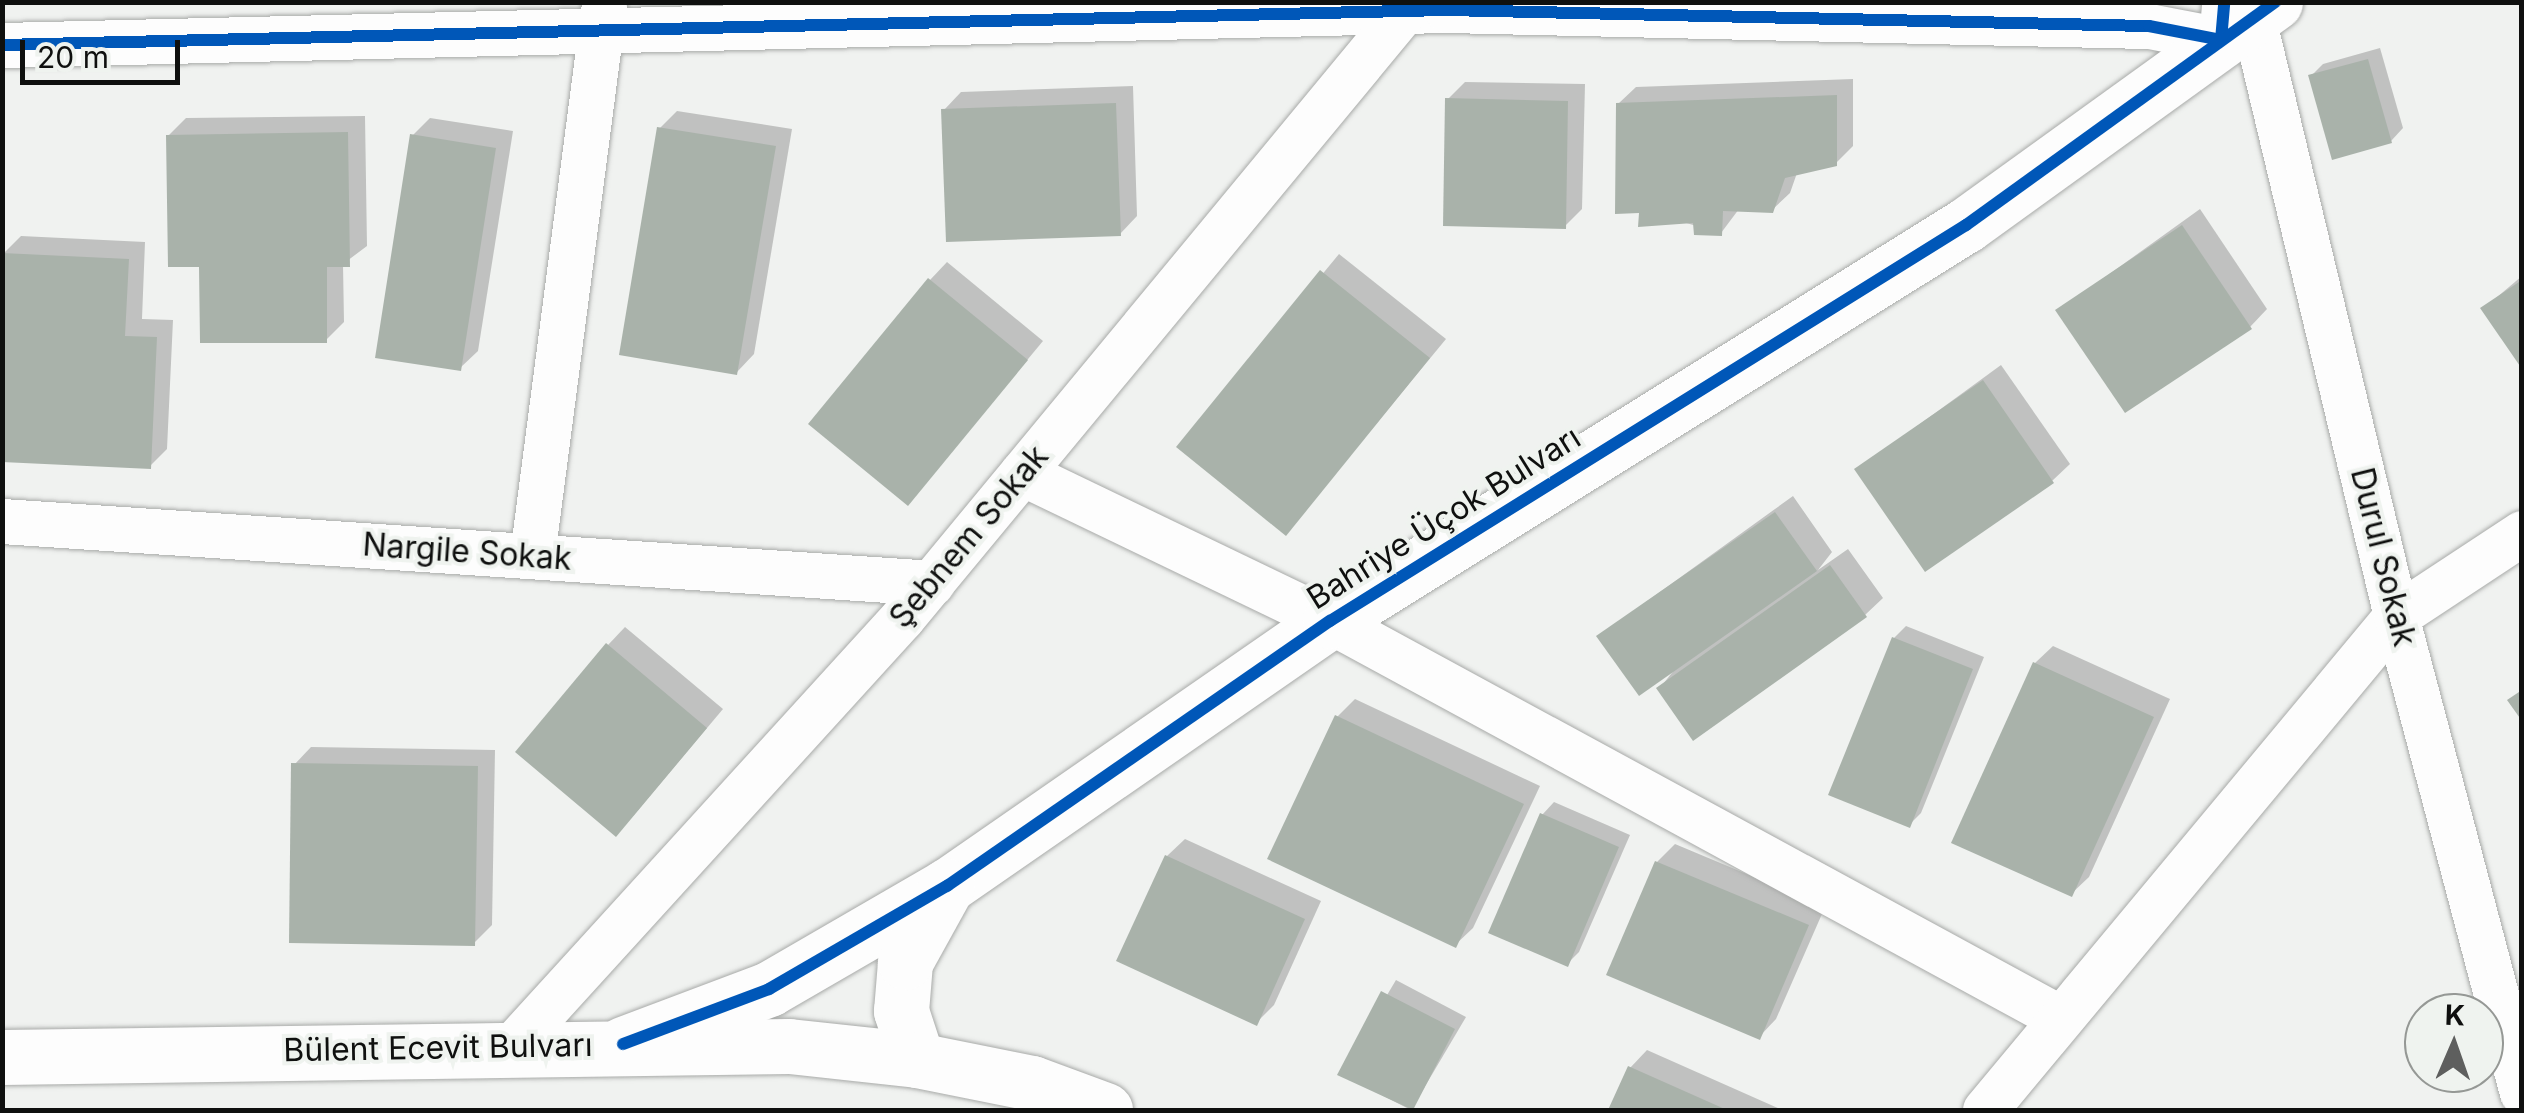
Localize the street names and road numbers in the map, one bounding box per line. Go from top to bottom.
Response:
street label: Bahriye Üçok Bulvarı [1300,418,1588,618]
street label: Şebnem Sokak [882,438,1056,636]
street label: Durul Sokak [2342,464,2424,650]
street label: Nargile Sokak [361,526,573,578]
street label: Bülent Ecevit Bulvarı [283,1026,593,1070]

